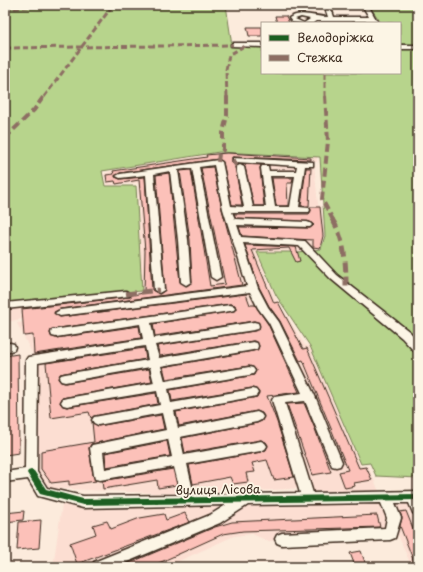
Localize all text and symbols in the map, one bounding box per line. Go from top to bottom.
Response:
legend [261,22,401,74]
text: Велодоріжка [297,28,374,46]
text: Стежка [297,48,343,66]
street label: вулиця Лісова [175,479,261,499]

